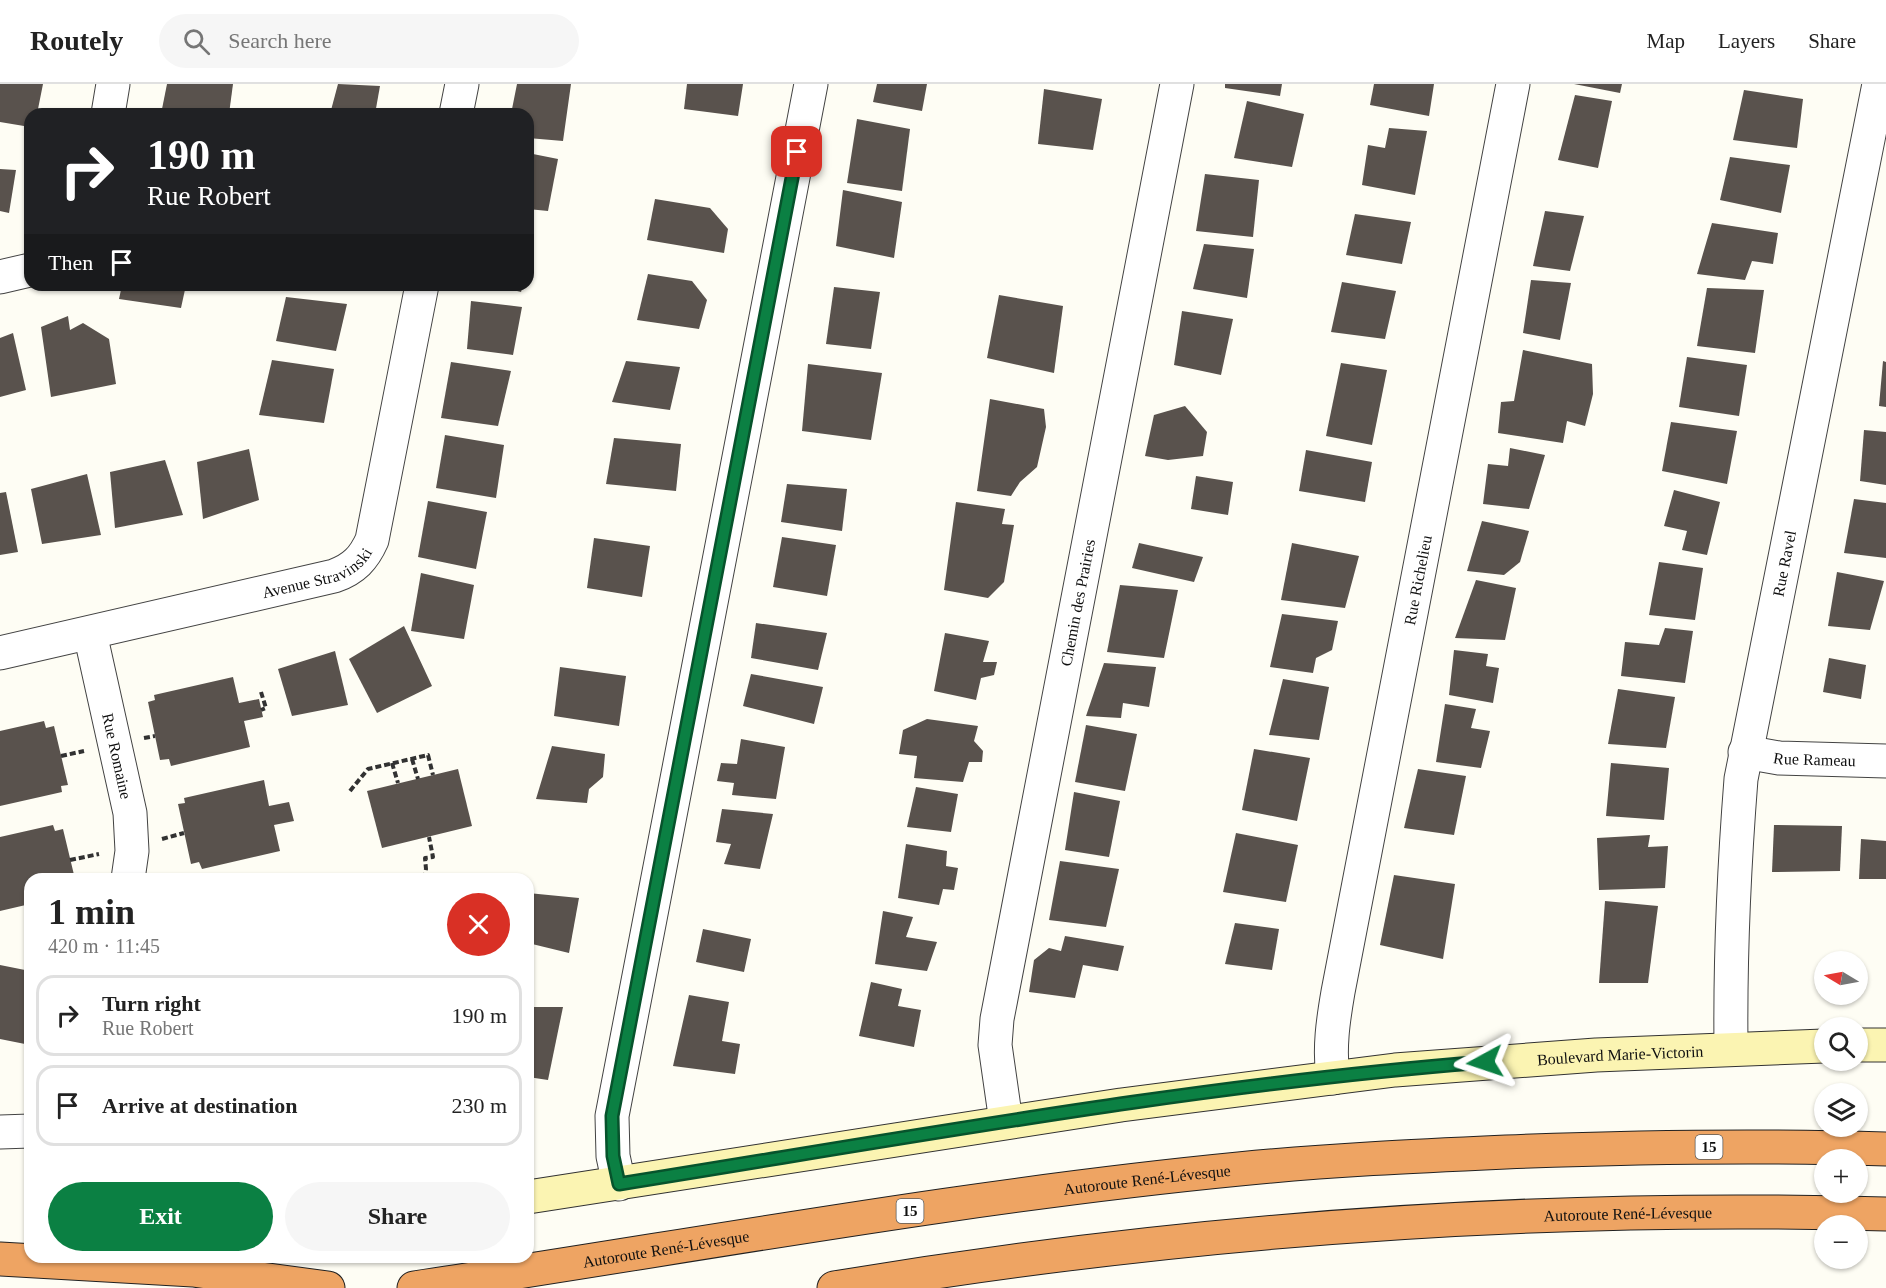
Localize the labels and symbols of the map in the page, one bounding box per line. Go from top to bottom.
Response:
pin [771,126,822,177]
street label: Rue Ravel [1769,528,1799,598]
street label: Rue Richelieu [1400,534,1434,626]
street label: Chemin des Prairies [1057,538,1098,667]
street label: Avenue Stravinski [260,544,375,601]
street label: Rue Romaine [100,711,135,801]
street label: Rue Rameau [1772,749,1856,769]
north arrow [1814,951,1868,1005]
position arrow [1453,1030,1517,1094]
street label: Boulevard Marie-Victorin [1536,1042,1704,1068]
road number: 15 [1696,1135,1722,1159]
street label: Autoroute René-Lévesque [1062,1161,1231,1198]
road number: 15 [896,1199,924,1223]
street label: Autoroute René-Lévesque [1543,1203,1712,1224]
street label: Autoroute René-Lévesque [581,1227,750,1270]

